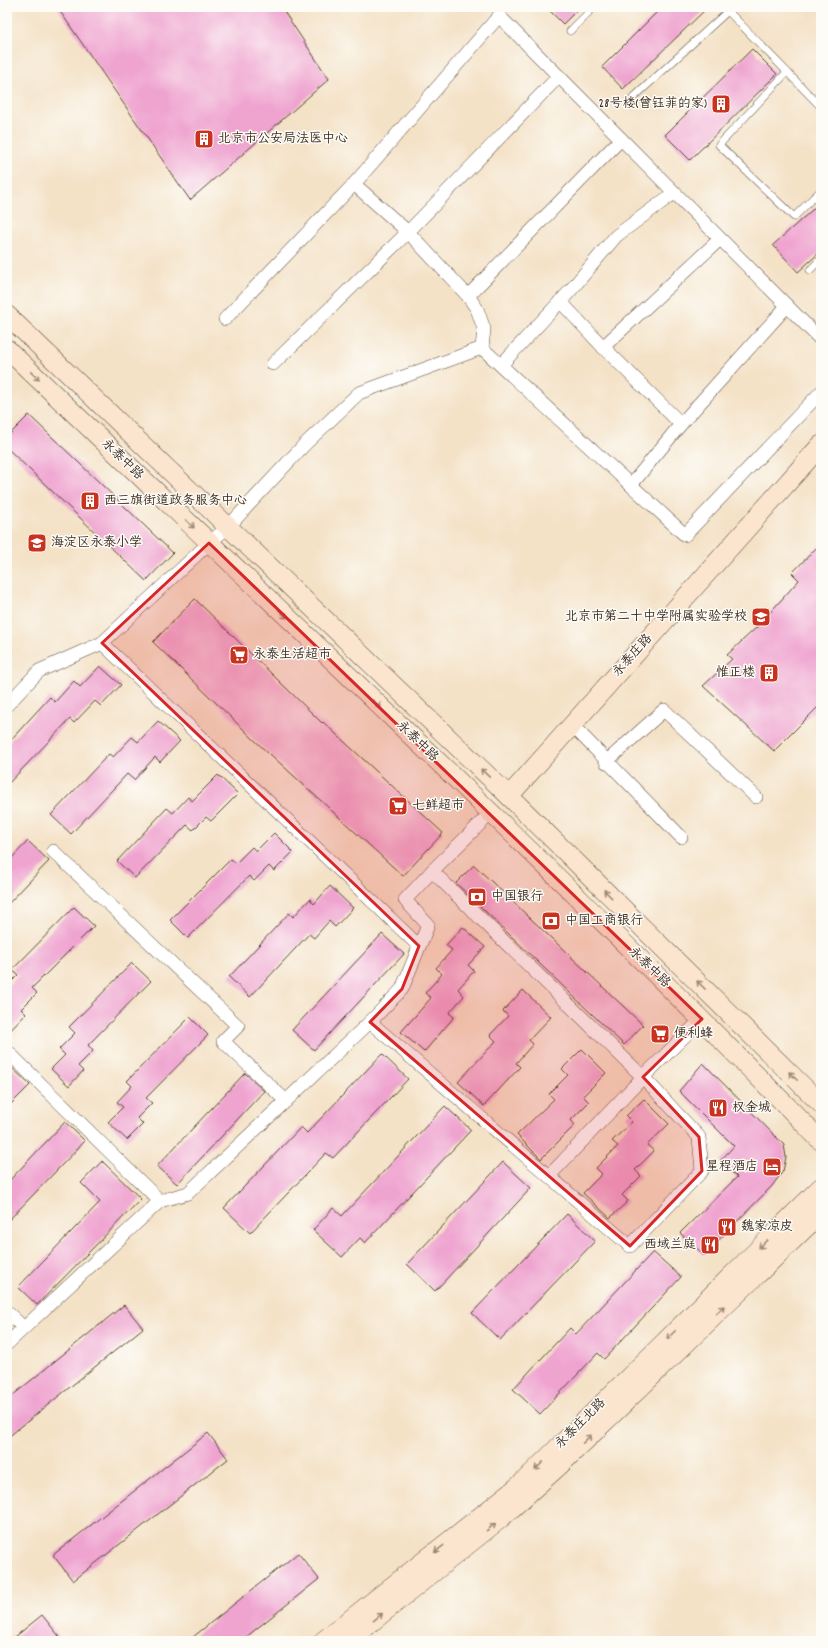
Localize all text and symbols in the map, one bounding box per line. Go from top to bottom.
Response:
building icon: 28号楼(曾钰菲的家) [710,93,732,115]
place label: 28号楼(曾钰菲的家) [599,95,707,114]
building icon: 北京市公安局法医中心 [193,128,215,150]
place label: 北京市公安局法医中心 [218,130,348,149]
one-way arrow [30,371,40,381]
street label: 永泰中路 [97,435,147,485]
building icon: 西三旗街道政务服务中心 [79,490,101,512]
place label: 西三旗街道政务服务中心 [104,492,247,511]
one-way arrow [184,520,195,529]
school or university icon: 海淀区永泰小学 [26,532,48,554]
place label: 海淀区永泰小学 [51,534,142,553]
school or university icon: 北京市第二十中学附属实验学校 [750,606,772,628]
place label: 北京市第二十中学附属实验学校 [565,608,747,627]
one-way arrow [278,610,288,619]
street label: 永泰庄路 [609,630,657,682]
supermarket icon: 永泰生活超市 [228,644,250,666]
place label: 永泰生活超市 [253,646,331,665]
building icon: 惟正楼 [758,662,780,684]
place label: 惟正楼 [716,664,755,683]
one-way arrow [372,700,382,709]
street label: 永泰中路 [392,717,442,767]
one-way arrow [480,768,490,778]
supermarket icon: 七鲜超市 [387,795,409,817]
place label: 七鲜超市 [412,797,464,816]
bank icon: 中国银行 [466,886,488,908]
place label: 中国银行 [491,888,543,907]
one-way arrow [603,889,613,899]
bank icon: 中国工商银行 [540,910,562,932]
place label: 中国工商银行 [565,912,643,931]
street label: 永泰中路 [624,943,674,993]
one-way arrow [696,980,706,990]
supermarket icon: 便利蜂 [649,1023,671,1045]
place label: 便利蜂 [674,1025,713,1044]
one-way arrow [788,1071,798,1081]
restaurant icon: 权金城 [707,1097,729,1119]
place label: 权金城 [732,1099,771,1118]
hotel icon: 星程酒店 [761,1156,783,1178]
place label: 星程酒店 [706,1158,758,1177]
restaurant icon: 魏家凉皮 [716,1216,738,1238]
place label: 魏家凉皮 [741,1218,793,1237]
restaurant icon: 西域兰庭 [699,1234,721,1256]
place label: 西域兰庭 [644,1236,696,1255]
one-way arrow [758,1239,768,1249]
one-way arrow [715,1305,725,1315]
one-way arrow [666,1330,676,1340]
street label: 永泰庄北路 [551,1394,611,1454]
one-way arrow [582,1434,592,1444]
one-way arrow [534,1461,544,1471]
one-way arrow [485,1523,496,1531]
one-way arrow [433,1545,444,1553]
one-way arrow [373,1612,384,1621]

